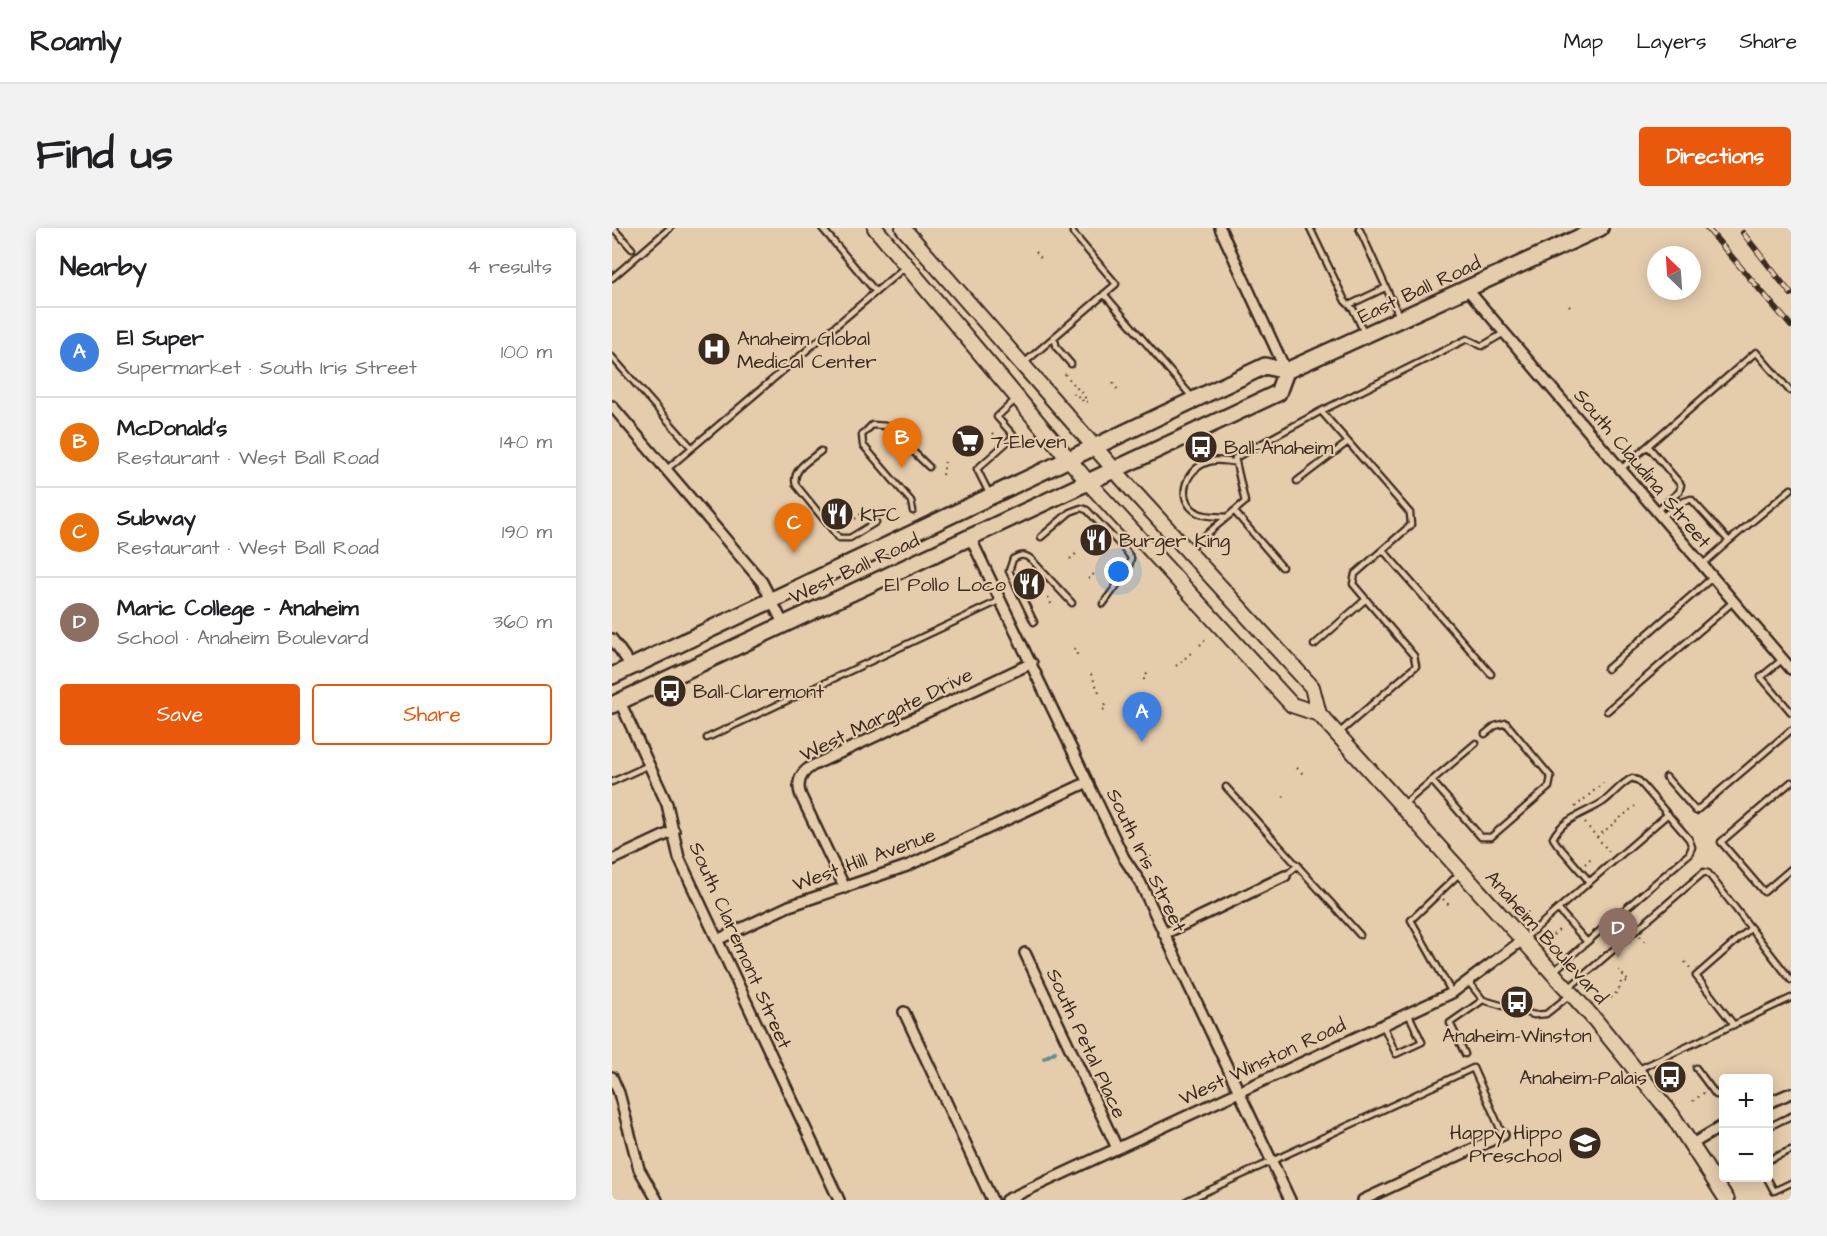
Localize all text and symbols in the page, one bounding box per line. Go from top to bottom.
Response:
text: Roamly [30,22,122,61]
text: Map [1563,27,1603,56]
text: Layers [1636,27,1706,56]
text: Share [1739,27,1797,56]
text: Find us [36,127,173,185]
button: Directions [1639,127,1791,186]
north arrow [1647,246,1701,300]
text: Nearby [60,249,147,285]
street label: East Ball Road [1353,249,1486,331]
text: 4 results [467,253,552,281]
text: El Super [117,323,204,354]
place label: Anaheim Global Medical Center [737,325,877,376]
hospital icon: Anaheim Global Medical Center [696,331,732,367]
text: A [73,338,86,366]
text: 100 m [501,338,552,366]
text: Supermarket · South Iris Street [117,354,417,382]
street label: South Claudina Street [1567,383,1718,555]
text: McDonald's [117,413,227,444]
pin: B [882,418,922,468]
supermarket icon: 7-Eleven [950,423,986,459]
text: B [72,428,87,456]
text: 140 m [500,428,552,456]
place label: 7-Eleven [991,428,1067,456]
bus stop icon: Ball-Anaheim [1183,429,1219,465]
place label: Ball-Anaheim [1224,434,1334,462]
text: Restaurant · West Ball Road [117,444,379,472]
restaurant icon: KFC [819,496,855,532]
place label: KFC [860,501,900,529]
text: Subway [117,503,196,534]
pin: C [774,504,813,553]
text: C [72,518,87,546]
text: 190 m [502,518,552,546]
restaurant icon: Burger King [1078,522,1114,558]
street label: West Ball Road [785,527,924,611]
place label: Burger King [1119,527,1230,556]
text: Restaurant · West Ball Road [117,534,379,562]
your location [1104,557,1133,586]
restaurant icon: El Pollo Loco [1011,566,1047,602]
place label: El Pollo Loco [884,571,1006,599]
text: Maric College - Anaheim [117,593,359,624]
text: D [73,608,86,636]
text: 360 m [493,608,552,636]
text: School · Anaheim Boulevard [117,624,369,652]
street label: West Margate Drive [795,661,978,770]
bus stop icon: Ball-Claremont [652,673,688,709]
place label: Ball-Claremont [693,678,824,706]
button: Save [60,684,300,745]
button: Share [312,684,552,745]
pin: A [1122,692,1162,742]
street label: South Iris Street [1099,784,1193,937]
street label: West Hill Avenue [789,821,940,899]
street label: South Claremont Street [682,837,798,1054]
street label: Anaheim Boulevard [1478,864,1614,1011]
pin: D [1598,908,1638,958]
street label: South Petal Place [1039,964,1133,1123]
bus stop icon: Anaheim-Winston [1499,984,1535,1020]
street label: West Winston Road [1175,1011,1350,1113]
place label: Anaheim-Winston [1442,1022,1592,1050]
bus stop icon: Anaheim-Palais [1652,1059,1688,1095]
place label: Anaheim-Palais [1519,1064,1647,1092]
map controls [1719,1074,1773,1182]
button: + [1719,1074,1773,1128]
place label: Happy Hippo Preschool [1450,1119,1562,1170]
school or university icon: Happy Hippo Preschool [1567,1125,1603,1161]
button: − [1719,1128,1773,1182]

